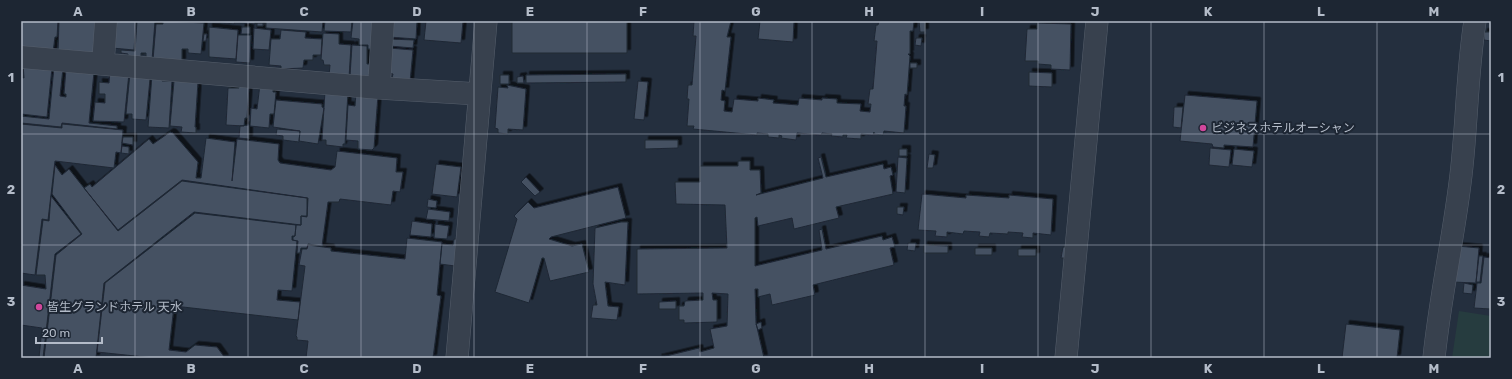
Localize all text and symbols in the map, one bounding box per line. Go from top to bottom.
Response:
text: A [73,4,83,19]
text: B [186,4,196,19]
text: C [299,4,309,19]
text: D [412,4,422,19]
text: E [526,4,534,19]
text: F [639,4,647,19]
text: G [751,4,761,19]
text: H [864,4,874,19]
text: I [980,4,984,19]
text: J [1091,4,1099,19]
text: K [1204,4,1213,19]
text: L [1317,4,1325,19]
text: M [1429,4,1439,19]
text: 1 [8,70,14,85]
text: 1 [1498,70,1504,85]
place label: ビジネスホテルオーシャン [1211,121,1355,135]
marker: ビジネスホテルオーシャン [1198,123,1208,133]
text: 2 [7,182,15,197]
text: 2 [1497,182,1505,197]
text: 3 [7,294,16,309]
text: 3 [1497,294,1506,309]
place label: 皆生グランドホテル 天水 [47,300,182,314]
marker: 皆生グランドホテル 天水 [34,302,44,312]
scale bar [36,319,102,345]
text: 20 m [42,326,70,340]
text: A [73,361,83,376]
text: B [186,361,196,376]
text: C [299,361,309,376]
text: D [412,361,422,376]
text: E [526,361,534,376]
text: F [639,361,647,376]
text: G [751,361,761,376]
text: H [864,361,874,376]
text: I [980,361,984,376]
text: J [1091,361,1099,376]
text: K [1204,361,1213,376]
text: L [1317,361,1325,376]
text: M [1429,361,1439,376]

